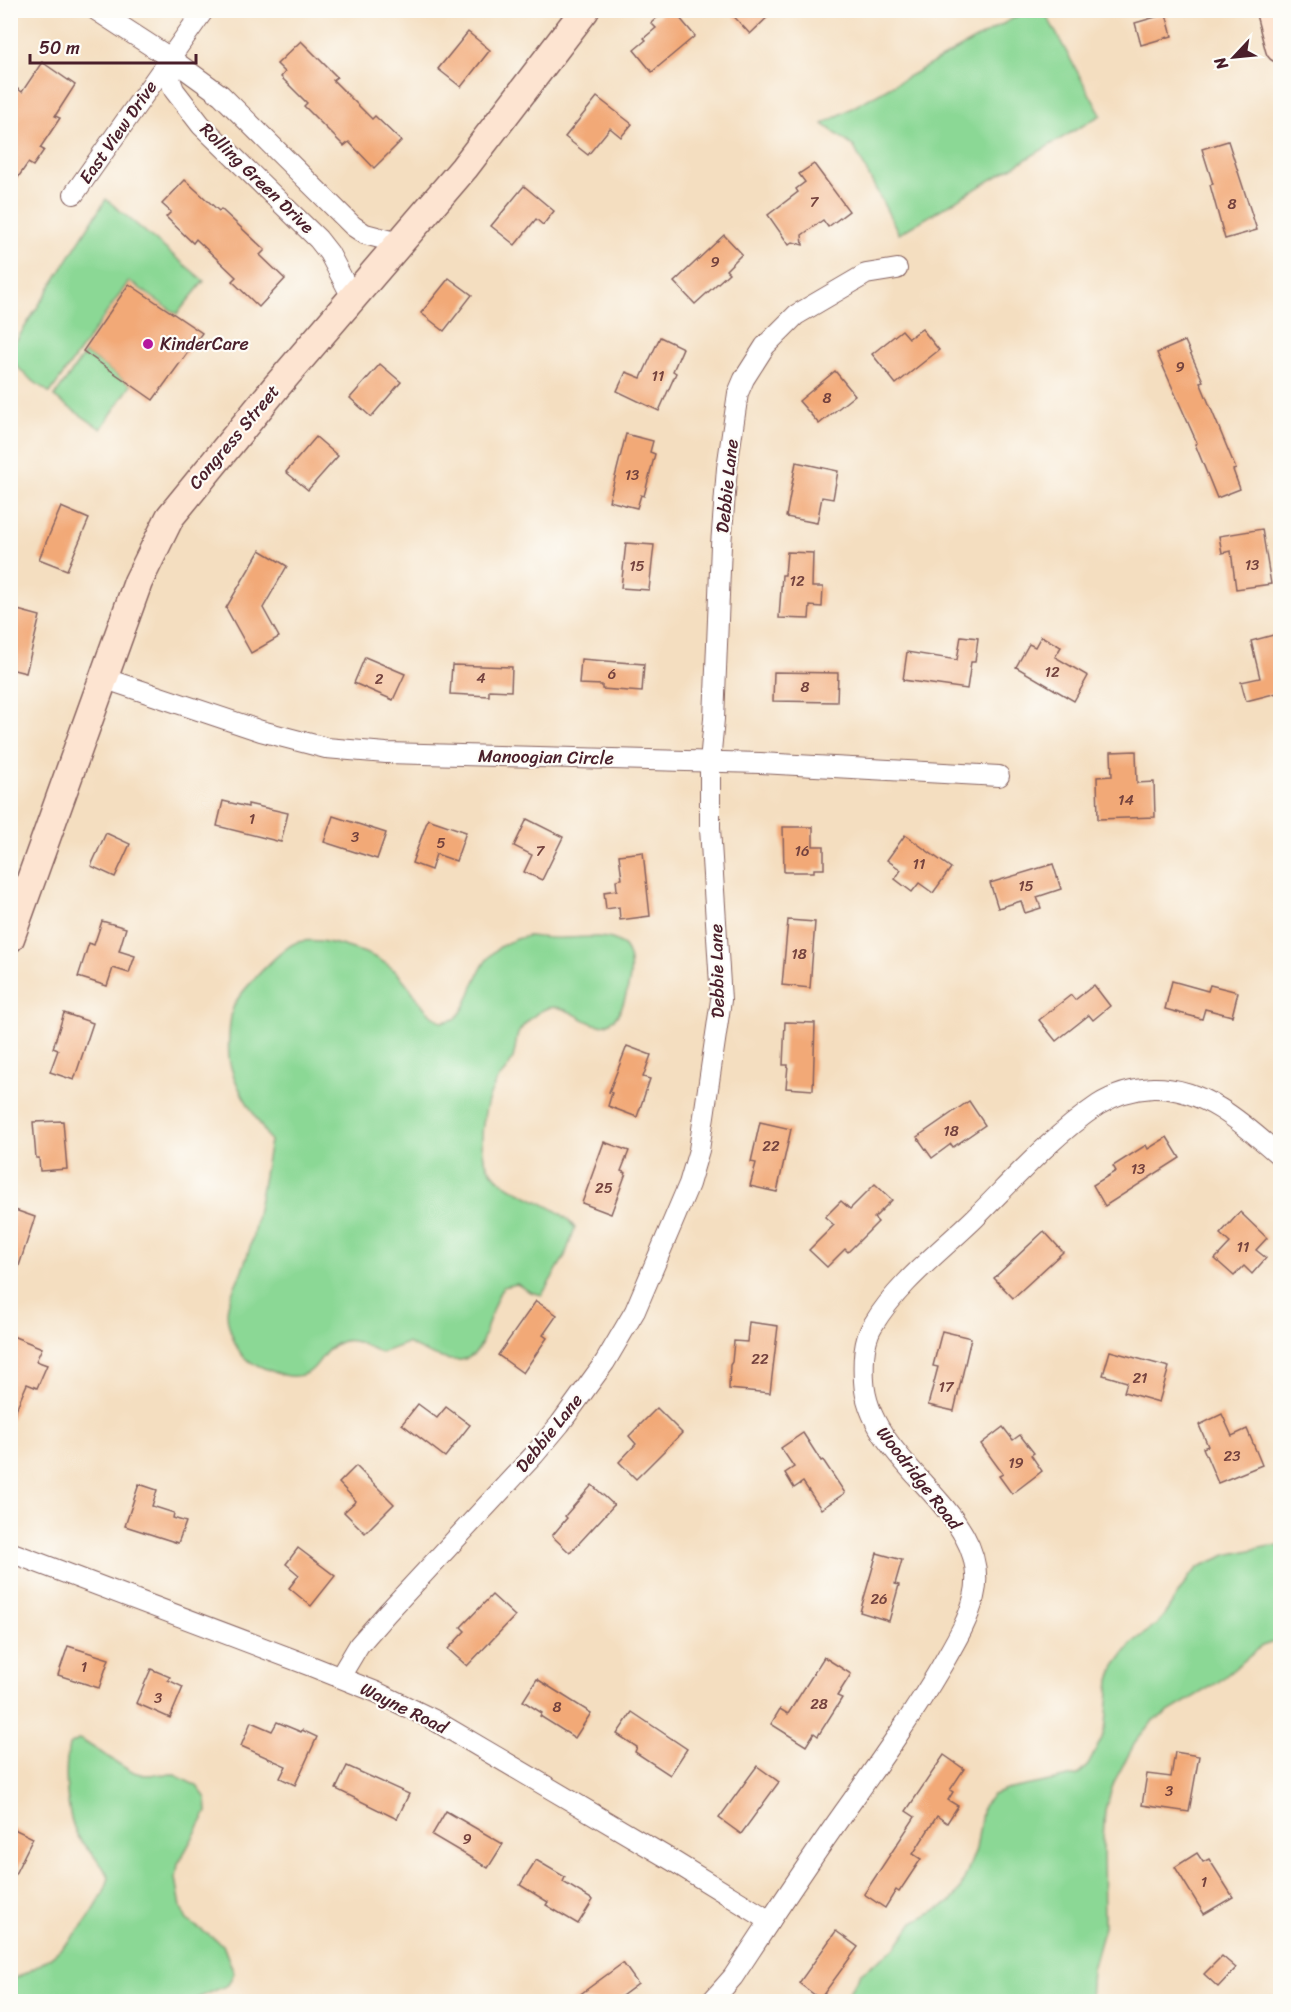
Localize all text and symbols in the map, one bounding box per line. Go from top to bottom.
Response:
scale bar [30,27,196,65]
north arrow [1204,27,1264,87]
text: 50 m [39,32,80,64]
text: N [1205,51,1237,76]
street label: East View Drive [70,73,166,191]
street label: Rolling Green Drive [192,114,322,242]
house number: 7 [810,189,820,215]
house number: 8 [1227,191,1237,217]
house number: 9 [710,249,720,275]
place label: KinderCare [160,328,249,360]
marker: KinderCare [141,337,155,351]
house number: 9 [1175,354,1185,380]
house number: 11 [652,363,664,389]
street label: Congress Street [180,377,288,497]
house number: 8 [822,385,832,411]
street label: Debbie Lane [706,437,748,535]
house number: 13 [625,462,639,488]
house number: 13 [1245,552,1259,578]
house number: 15 [629,553,645,579]
house number: 12 [789,568,805,594]
house number: 12 [1044,659,1060,685]
house number: 6 [608,661,616,687]
house number: 4 [476,665,486,691]
house number: 2 [375,666,384,692]
house number: 8 [800,674,810,700]
street label: Manoogian Circle [478,740,614,774]
house number: 14 [1118,787,1134,813]
house number: 1 [249,806,255,832]
house number: 3 [351,824,359,850]
house number: 5 [436,830,446,856]
house number: 7 [536,838,546,864]
house number: 16 [795,838,809,864]
house number: 11 [913,851,925,877]
house number: 15 [1018,873,1034,899]
street label: Debbie Lane [700,924,734,1018]
house number: 18 [791,941,807,967]
house number: 18 [943,1118,959,1144]
house number: 22 [762,1133,780,1159]
house number: 13 [1131,1156,1145,1182]
house number: 25 [595,1175,613,1201]
house number: 11 [1237,1234,1249,1260]
house number: 22 [751,1346,769,1372]
house number: 21 [1132,1365,1148,1391]
house number: 17 [938,1374,955,1400]
street label: Debbie Lane [507,1386,591,1480]
street label: Woodridge Road [868,1419,971,1538]
house number: 23 [1224,1443,1240,1469]
house number: 19 [1008,1450,1024,1476]
house number: 26 [870,1586,888,1612]
house number: 1 [81,1654,87,1680]
street label: Wayne Road [355,1673,455,1744]
house number: 3 [154,1685,162,1711]
house number: 28 [810,1691,828,1717]
house number: 8 [552,1694,562,1720]
house number: 3 [1165,1778,1173,1804]
house number: 9 [462,1826,472,1852]
house number: 1 [1201,1869,1207,1895]

